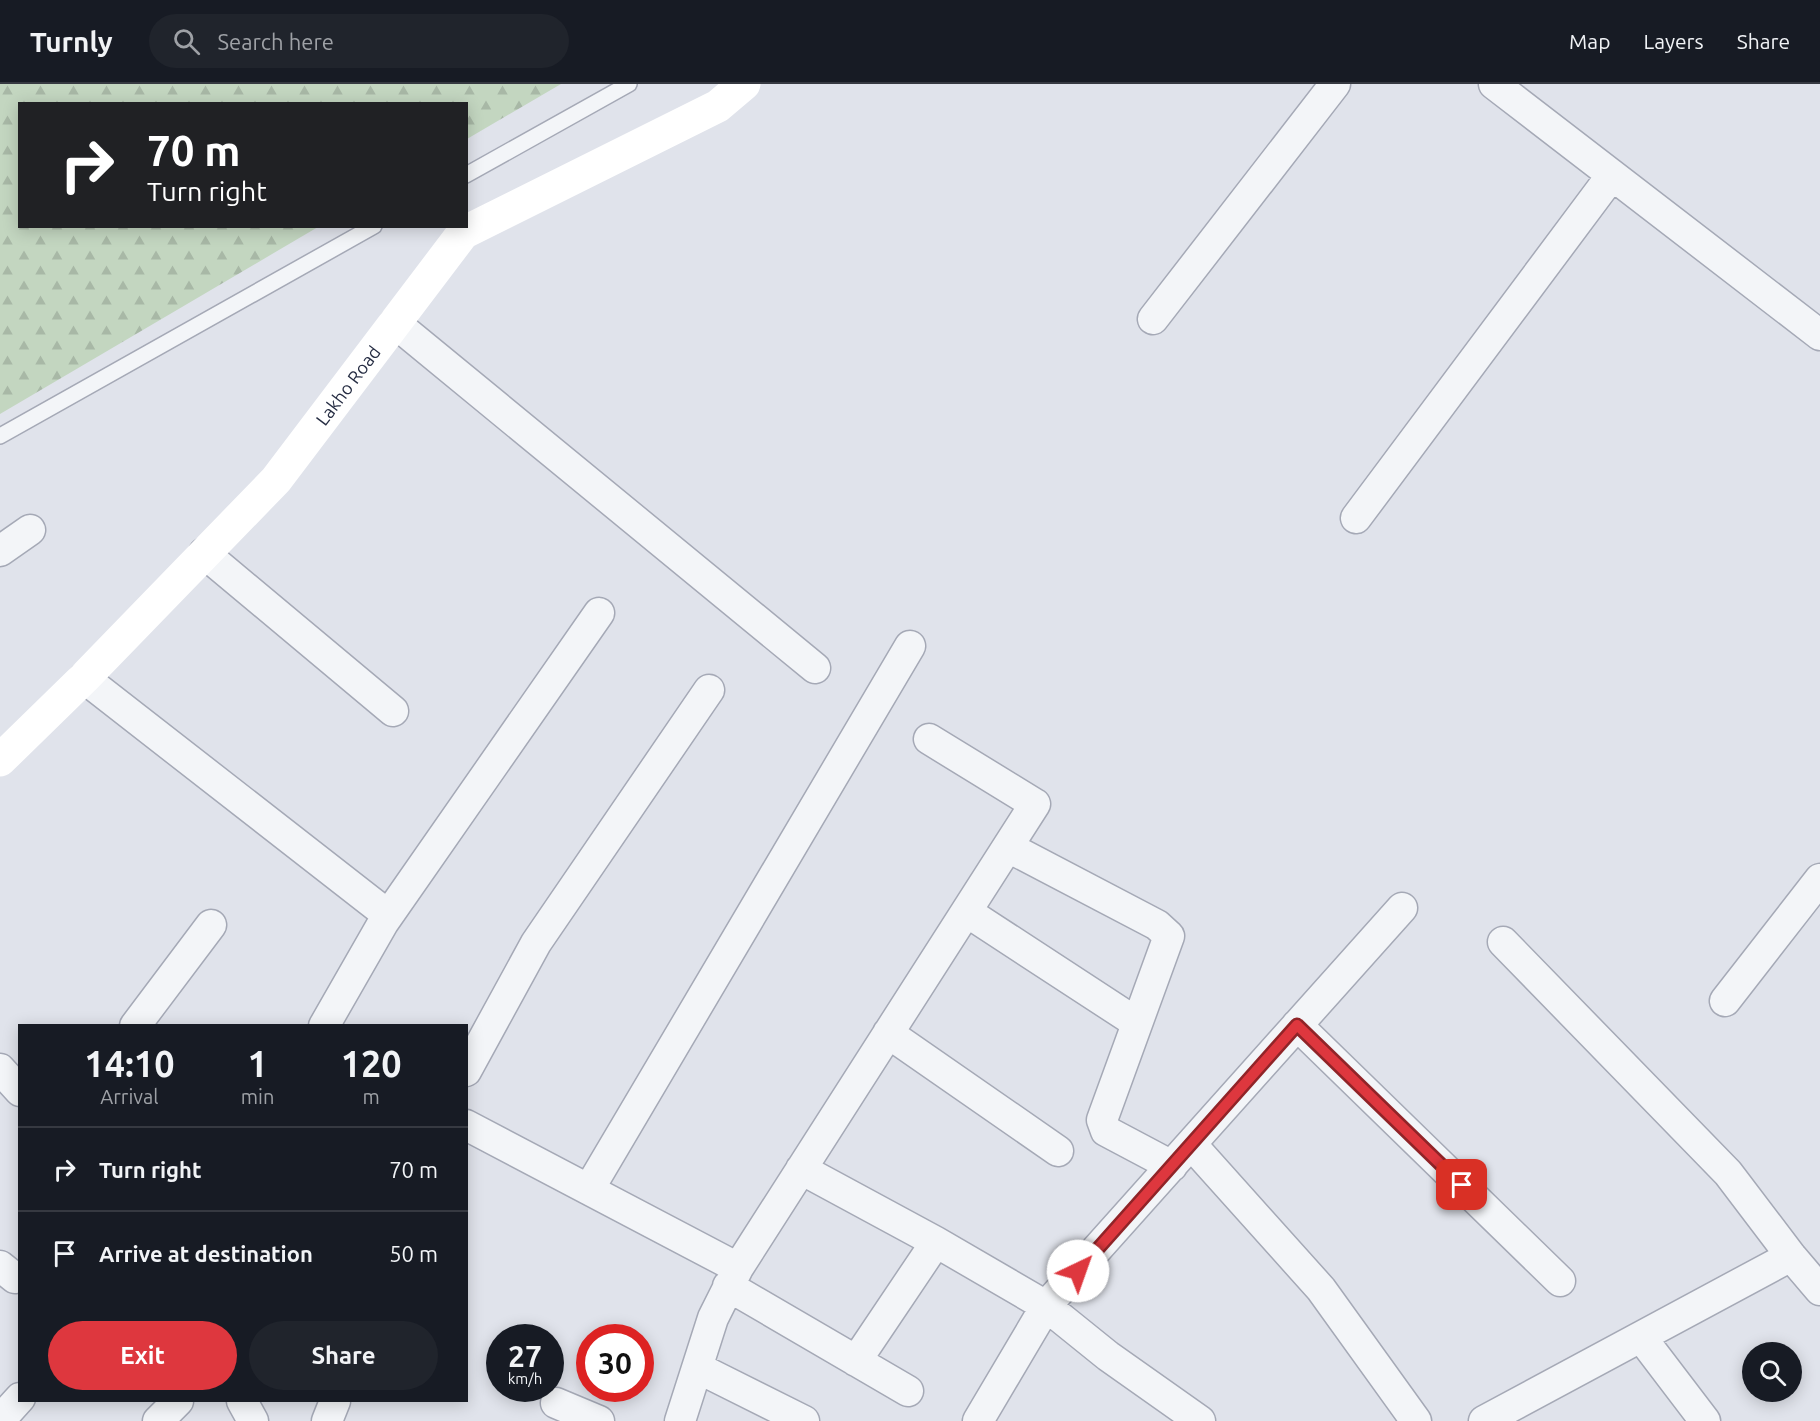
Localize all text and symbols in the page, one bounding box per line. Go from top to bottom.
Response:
search box [149,14,569,68]
icon: search [170,25,203,58]
text: Turnly [30,26,113,57]
text: Search here [218,29,334,54]
text: Map [1569,29,1610,53]
text: Layers [1643,29,1704,53]
text: Share [1737,29,1790,53]
icon: right [48,126,126,204]
text: 70 m [147,127,241,174]
text: Turn right [147,176,267,206]
street label: Lakho Road [311,342,384,429]
text: 14:10 [84,1043,174,1084]
text: 1 [247,1043,268,1084]
text: 120 [341,1043,402,1084]
text: Arrival [100,1085,159,1108]
text: min [241,1085,274,1108]
text: m [363,1085,380,1108]
icon: right [48,1153,81,1186]
text: Turn right [99,1157,201,1182]
text: 70 m [389,1157,438,1182]
pin [1436,1159,1487,1210]
icon: arrive [1445,1168,1478,1201]
icon: arrive [48,1237,81,1270]
position arrow [1046,1239,1110,1303]
text: Arrive at destination [99,1241,313,1266]
text: 50 m [389,1241,438,1266]
button: Exit [48,1321,237,1390]
button: Share [249,1321,438,1390]
speed limit sign: 30 [576,1324,654,1402]
text: 27 [508,1339,542,1373]
map controls [1742,1342,1802,1402]
button: search [1742,1342,1802,1402]
text: km/h [508,1370,542,1387]

